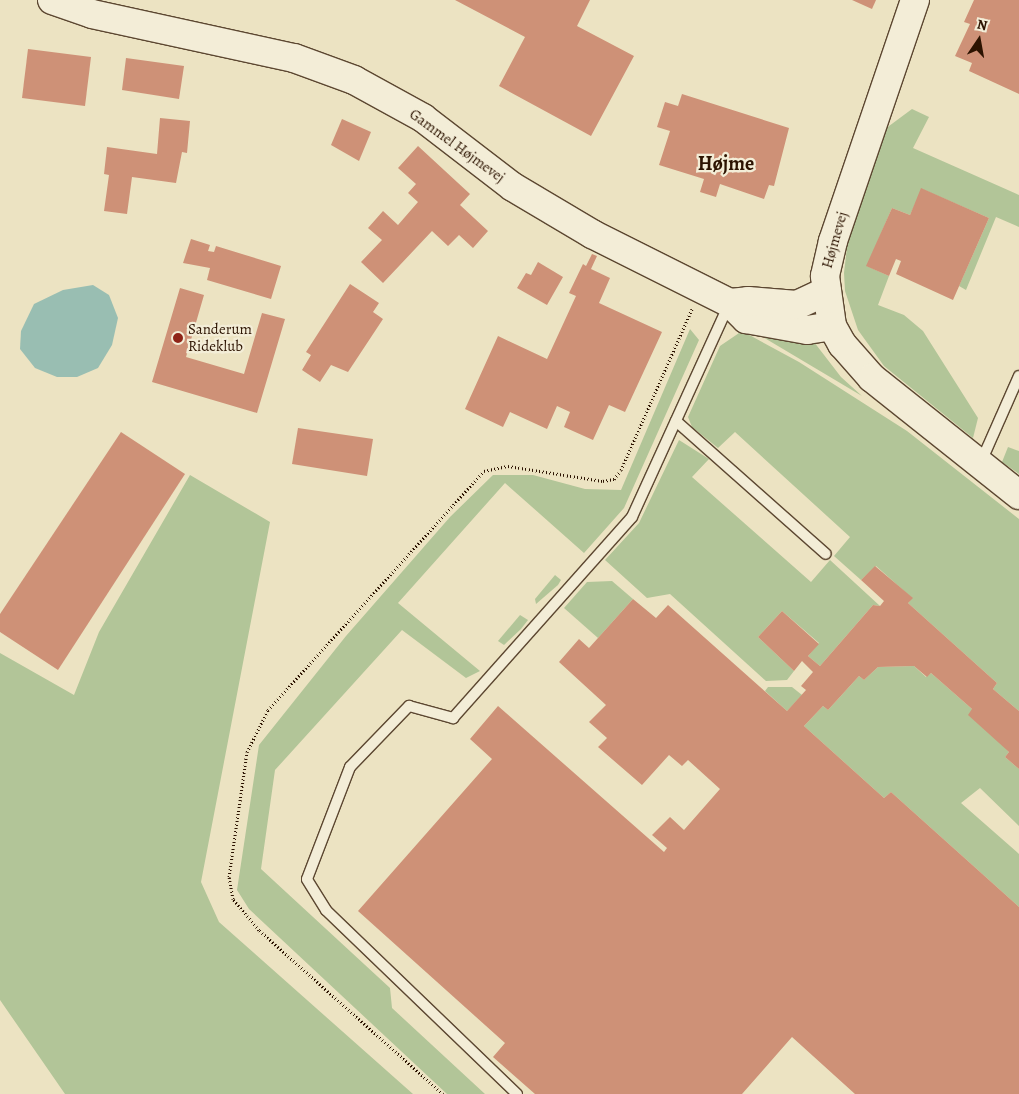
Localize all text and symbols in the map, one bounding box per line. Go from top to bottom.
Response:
text: N [975,14,989,35]
north arrow [954,15,1004,65]
street label: Gammel Højmevej [406,105,508,187]
district label: Højme [698,151,754,175]
street label: Højmevej [818,209,852,271]
place label: Sanderum Rideklub [188,320,252,355]
marker: Sanderum Rideklub [172,332,184,344]

